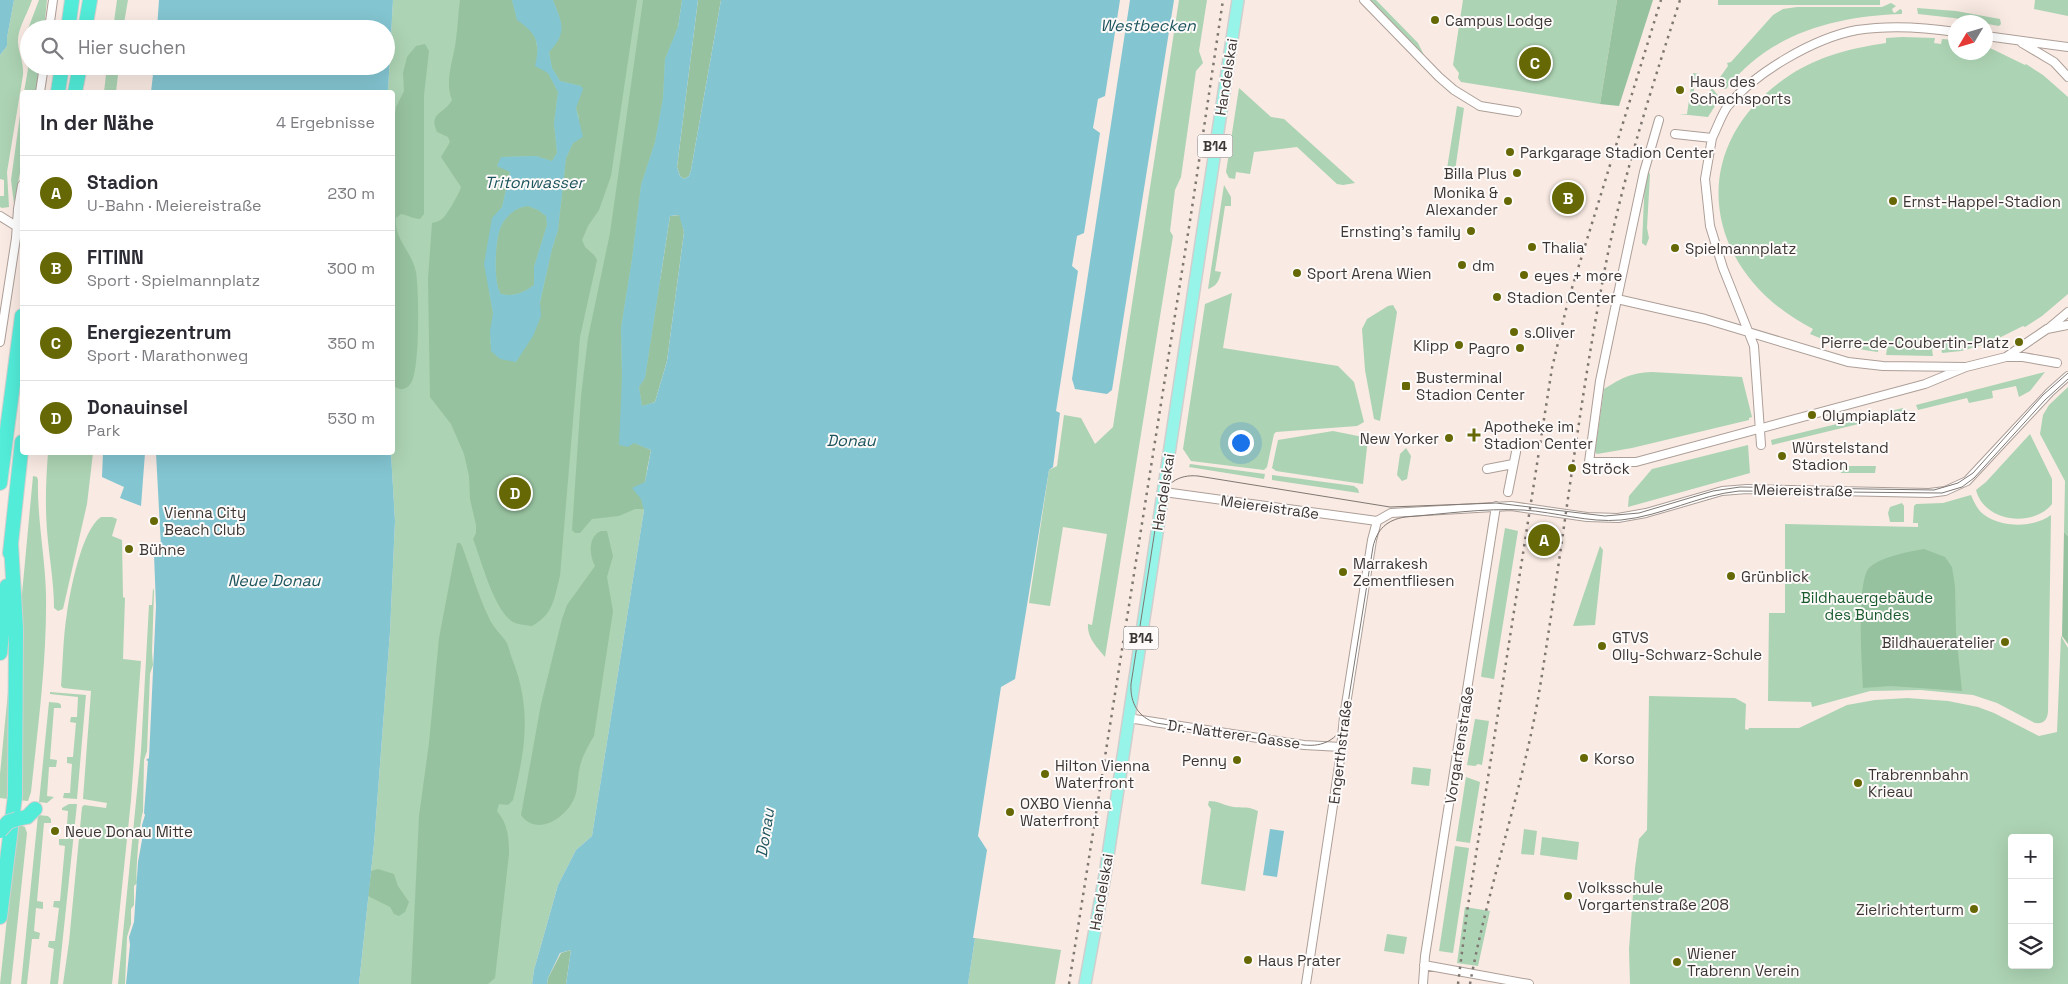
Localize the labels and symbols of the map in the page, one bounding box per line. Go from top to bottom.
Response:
place label: Campus Lodge [1445,11,1552,30]
marker: Campus Lodge [1429,14,1441,26]
water label: Westbecken [1100,15,1197,36]
north arrow [1948,15,1993,60]
street label: Handelskai [1211,37,1241,117]
pin: C [1519,44,1551,82]
place label: Haus des Schachsports [1690,72,1791,108]
marker: Haus des Schachsports [1674,84,1686,96]
road number: B14 [1198,134,1232,158]
place label: Parkgarage Stadion Center [1520,143,1714,162]
marker: Parkgarage Stadion Center [1504,146,1516,158]
place label: Billa Plus [1444,164,1507,183]
marker: Billa Plus [1511,167,1523,179]
water label: Tritonwasser [484,172,585,193]
pin: B [1552,179,1584,217]
place label: Monika & Alexander [1426,183,1498,219]
place label: Ernst-Happel-Stadion [1903,192,2061,211]
marker: Monika & Alexander [1502,195,1514,207]
marker: Ernst-Happel-Stadion [1887,195,1899,207]
place label: Ernsting's family [1341,222,1461,241]
marker: Ernsting's family [1465,225,1477,237]
place label: Thalia [1542,238,1585,257]
place label: Spielmannplatz [1685,239,1796,258]
marker: Thalia [1526,241,1538,253]
marker: Spielmannplatz [1669,242,1681,254]
place label: dm [1472,256,1495,275]
marker: dm [1456,259,1468,271]
place label: Sport Arena Wien [1307,264,1432,283]
place label: eyes + more [1534,266,1622,285]
marker: Sport Arena Wien [1291,267,1303,279]
marker: eyes + more [1518,269,1530,281]
place label: Stadion Center [1507,288,1616,307]
marker: Stadion Center [1491,291,1503,303]
place label: s.Oliver [1524,323,1575,342]
marker: s.Oliver [1508,326,1520,338]
place label: Pierre-de-Coubertin-Platz [1821,333,2009,352]
place label: Klipp [1413,336,1449,355]
marker: Pierre-de-Coubertin-Platz [2013,336,2025,348]
marker: Klipp [1453,339,1465,351]
place label: Pagro [1468,339,1510,358]
marker: Pagro [1514,342,1526,354]
place label: Busterminal Stadion Center [1416,368,1525,404]
marker: Busterminal Stadion Center [1400,380,1412,392]
place label: Olympiaplatz [1822,406,1916,425]
marker: Olympiaplatz [1806,409,1818,421]
place label: Apotheke im Stadion Center [1484,417,1593,453]
place label: New Yorker [1360,429,1439,448]
marker: Apotheke im Stadion Center [1468,429,1480,441]
water label: Donau [826,430,877,451]
your location [1228,430,1254,456]
marker: New Yorker [1443,432,1455,444]
place label: Würstelstand Stadion [1792,438,1889,474]
marker: Würstelstand Stadion [1776,450,1788,462]
street label: Handelskai [1148,452,1178,532]
place label: Ströck [1582,459,1630,478]
marker: Ströck [1566,462,1578,474]
pin: D [499,474,531,512]
street label: Meiereistraße [1753,480,1853,500]
street label: Meiereistraße [1220,491,1321,523]
place label: Vienna City Beach Club [164,503,246,539]
marker: Vienna City Beach Club [148,515,160,527]
pin: A [1528,521,1560,559]
place label: Bühne [139,540,185,559]
marker: Bühne [123,543,135,555]
place label: Marrakesh Zementfliesen [1353,554,1454,590]
marker: Marrakesh Zementfliesen [1337,566,1349,578]
place label: Grünblick [1741,567,1809,586]
water label: Neue Donau [228,570,321,591]
marker: Grünblick [1725,570,1737,582]
park label: Bildhauergebäude des Bundes [1801,588,1933,624]
road number: B14 [1124,626,1158,650]
place label: GTVS Olly-Schwarz-Schule [1612,628,1762,664]
place label: Bildhaueratelier [1881,633,1995,652]
marker: Bildhaueratelier [1999,636,2011,648]
marker: GTVS Olly-Schwarz-Schule [1596,640,1608,652]
street label: Vorgartenstraße [1440,685,1478,805]
street label: Engerthstraße [1324,699,1356,805]
street label: Dr.-Natterer-Gasse [1166,715,1302,753]
place label: Korso [1594,749,1635,768]
place label: Penny [1182,751,1227,770]
marker: Korso [1578,752,1590,764]
marker: Penny [1231,754,1243,766]
place label: Hilton Vienna Waterfront [1055,756,1150,792]
place label: Trabrennbahn Krieau [1868,765,1969,801]
marker: Hilton Vienna Waterfront [1039,768,1051,780]
marker: Trabrennbahn Krieau [1852,777,1864,789]
place label: OXBO Vienna Waterfront [1020,794,1112,830]
water label: Donau [751,806,779,859]
marker: OXBO Vienna Waterfront [1004,806,1016,818]
place label: Neue Donau Mitte [65,822,193,841]
marker: Neue Donau Mitte [49,825,61,837]
street label: Handelskai [1085,852,1117,932]
place label: Volksschule Vorgartenstraße 208 [1578,878,1729,914]
marker: Volksschule Vorgartenstraße 208 [1562,890,1574,902]
place label: Zielrichterturm [1856,900,1964,919]
marker: Zielrichterturm [1968,903,1980,915]
place label: Wiener Trabrenn Verein [1687,944,1799,980]
place label: Haus Prater [1258,951,1341,970]
marker: Haus Prater [1242,954,1254,966]
marker: Wiener Trabrenn Verein [1671,956,1683,968]

